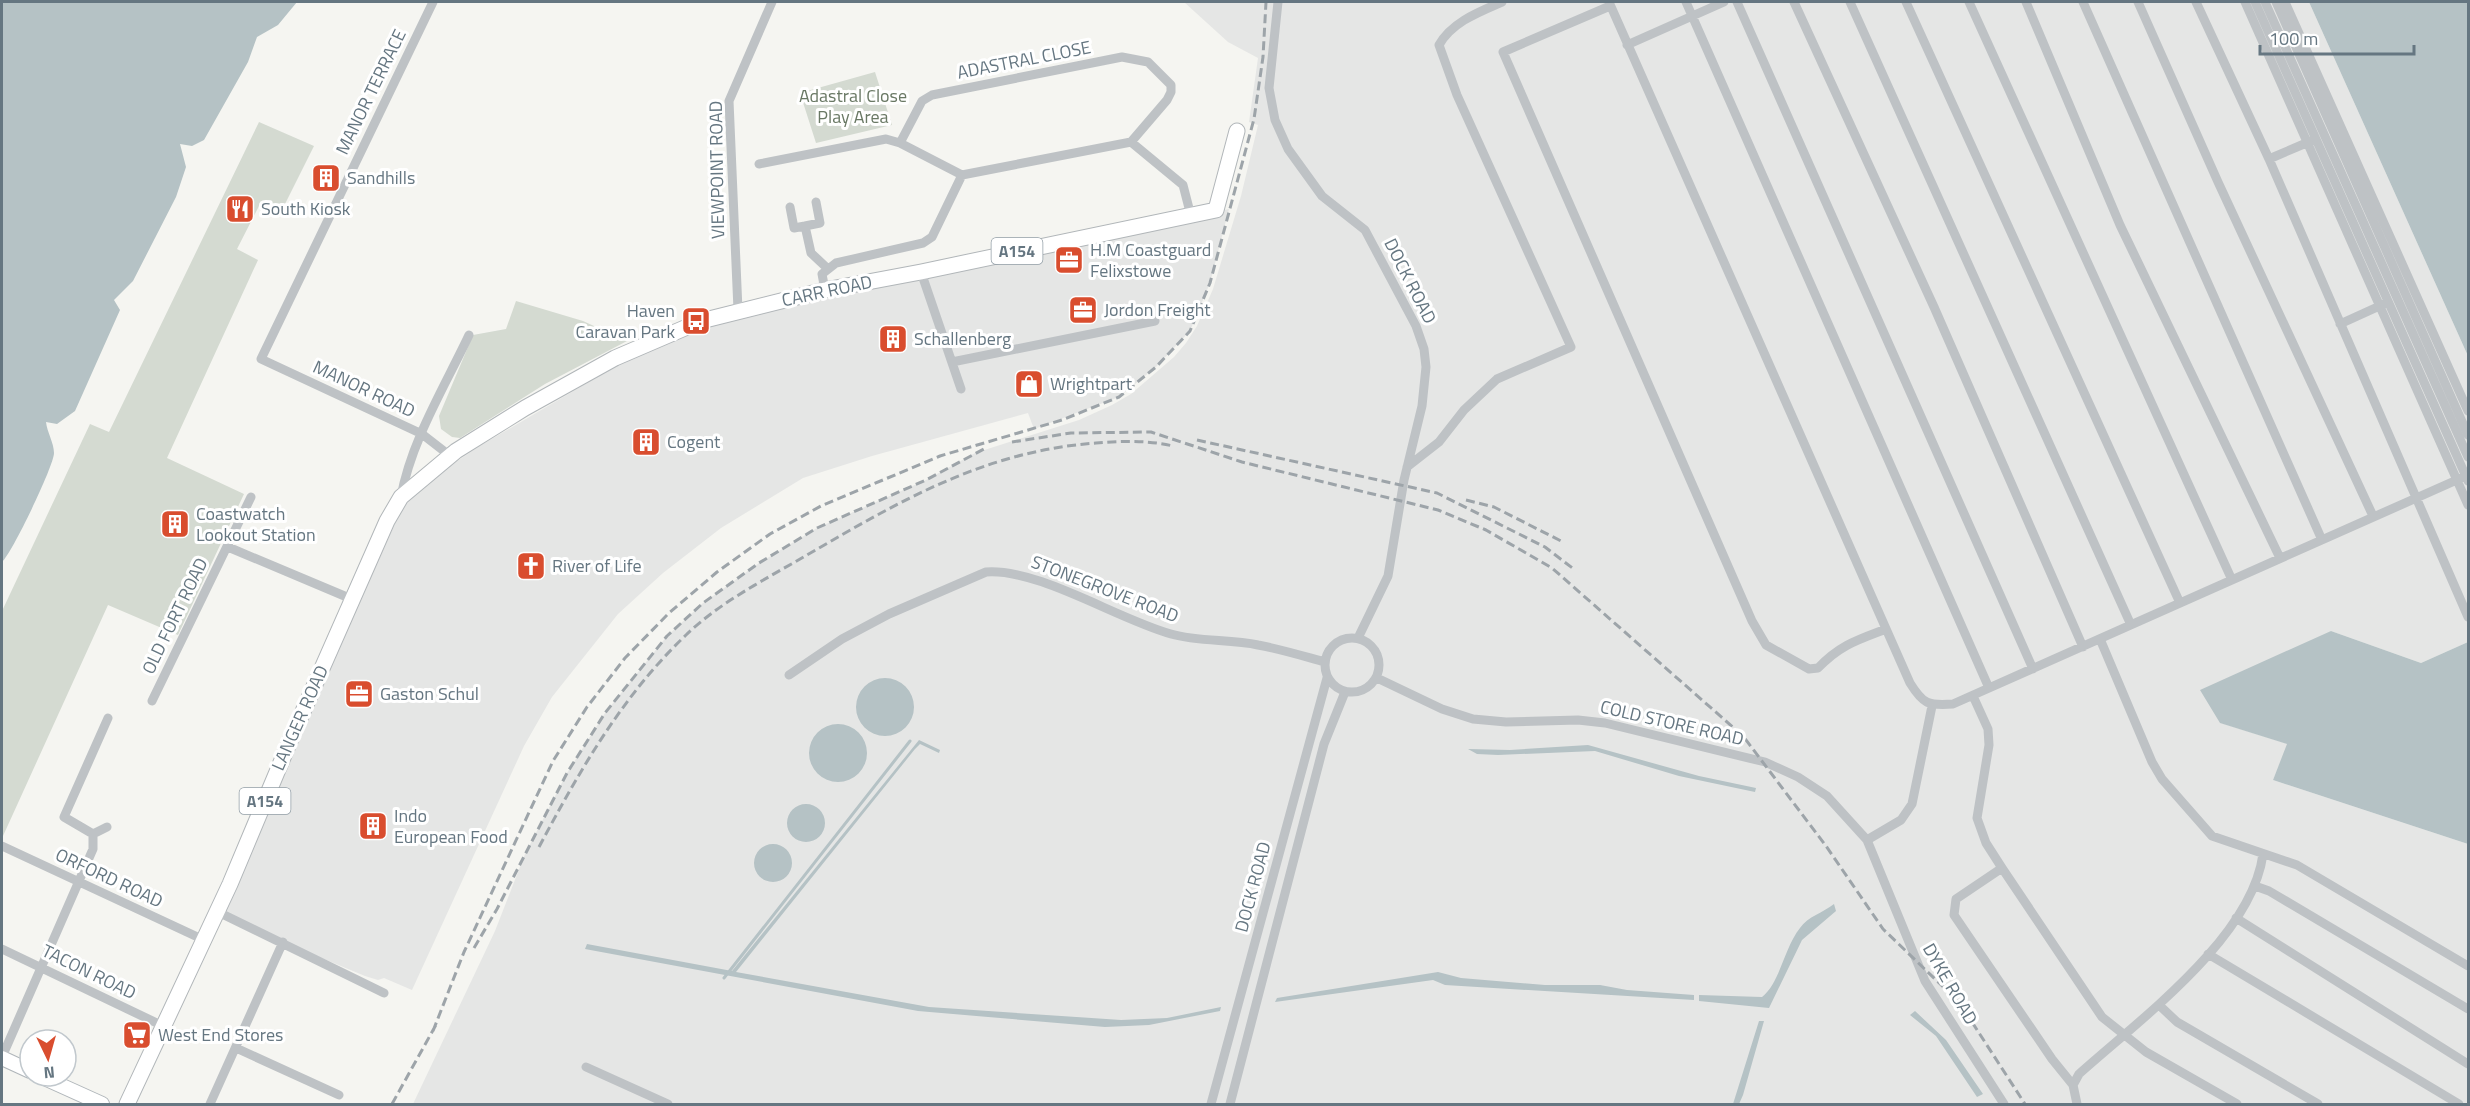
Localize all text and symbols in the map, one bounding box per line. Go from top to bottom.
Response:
scale bar [2260,18,2414,56]
street label: MANOR TERRACE [328,24,413,159]
text: 100 m [2269,25,2318,52]
street label: ADASTRAL CLOSE [955,33,1093,86]
park label: Adastral Close Play Area [799,82,907,130]
street label: VIEWPOINT ROAD [702,101,731,239]
building icon: Sandhills [310,162,342,194]
place label: Sandhills [347,164,415,191]
restaurant icon: South Kiosk [224,193,256,225]
place label: South Kiosk [261,195,351,222]
street label: DOCK ROAD [1377,233,1443,328]
place label: H.M Coastguard Felixstowe [1090,236,1211,284]
road number: A154 [992,238,1042,264]
office icon: H.M Coastguard Felixstowe [1053,244,1085,276]
street label: CARR ROAD [779,268,875,313]
office icon: Jordon Freight [1067,294,1099,326]
place label: Jordon Freight [1104,296,1211,323]
place label: Haven Caravan Park [575,297,675,345]
bus stop icon: Haven Caravan Park [680,305,712,337]
building icon: Schallenberg [877,323,909,355]
place label: Schallenberg [914,325,1011,352]
street label: MANOR ROAD [309,353,420,424]
shop icon: Wrightpart [1013,368,1045,400]
place label: Wrightpart [1050,370,1133,397]
building icon: Cogent [630,426,662,458]
place label: Cogent [667,428,721,455]
place label: Coastwatch Lookout Station [196,500,316,548]
building icon: Coastwatch Lookout Station [159,508,191,540]
street label: STONEGROVE ROAD [1028,548,1183,629]
church icon: River of Life [515,550,547,582]
place label: River of Life [552,552,642,579]
street label: OLD FORT ROAD [135,553,214,679]
street label: LANGER ROAD [264,661,335,775]
office icon: Gaston Schul [343,678,375,710]
place label: Gaston Schul [380,680,479,707]
street label: COLD STORE ROAD [1598,693,1747,752]
road number: A154 [240,788,290,814]
place label: Indo European Food [394,802,508,850]
building icon: Indo European Food [357,810,389,842]
street label: DOCK ROAD [1227,839,1278,935]
street label: ORFORD ROAD [51,841,167,914]
street label: TACON ROAD [38,937,141,1006]
street label: DYKE ROAD [1916,938,1985,1029]
supermarket icon: West End Stores [121,1019,153,1051]
place label: West End Stores [158,1021,283,1048]
north arrow [18,1028,78,1088]
text: N [43,1061,56,1085]

